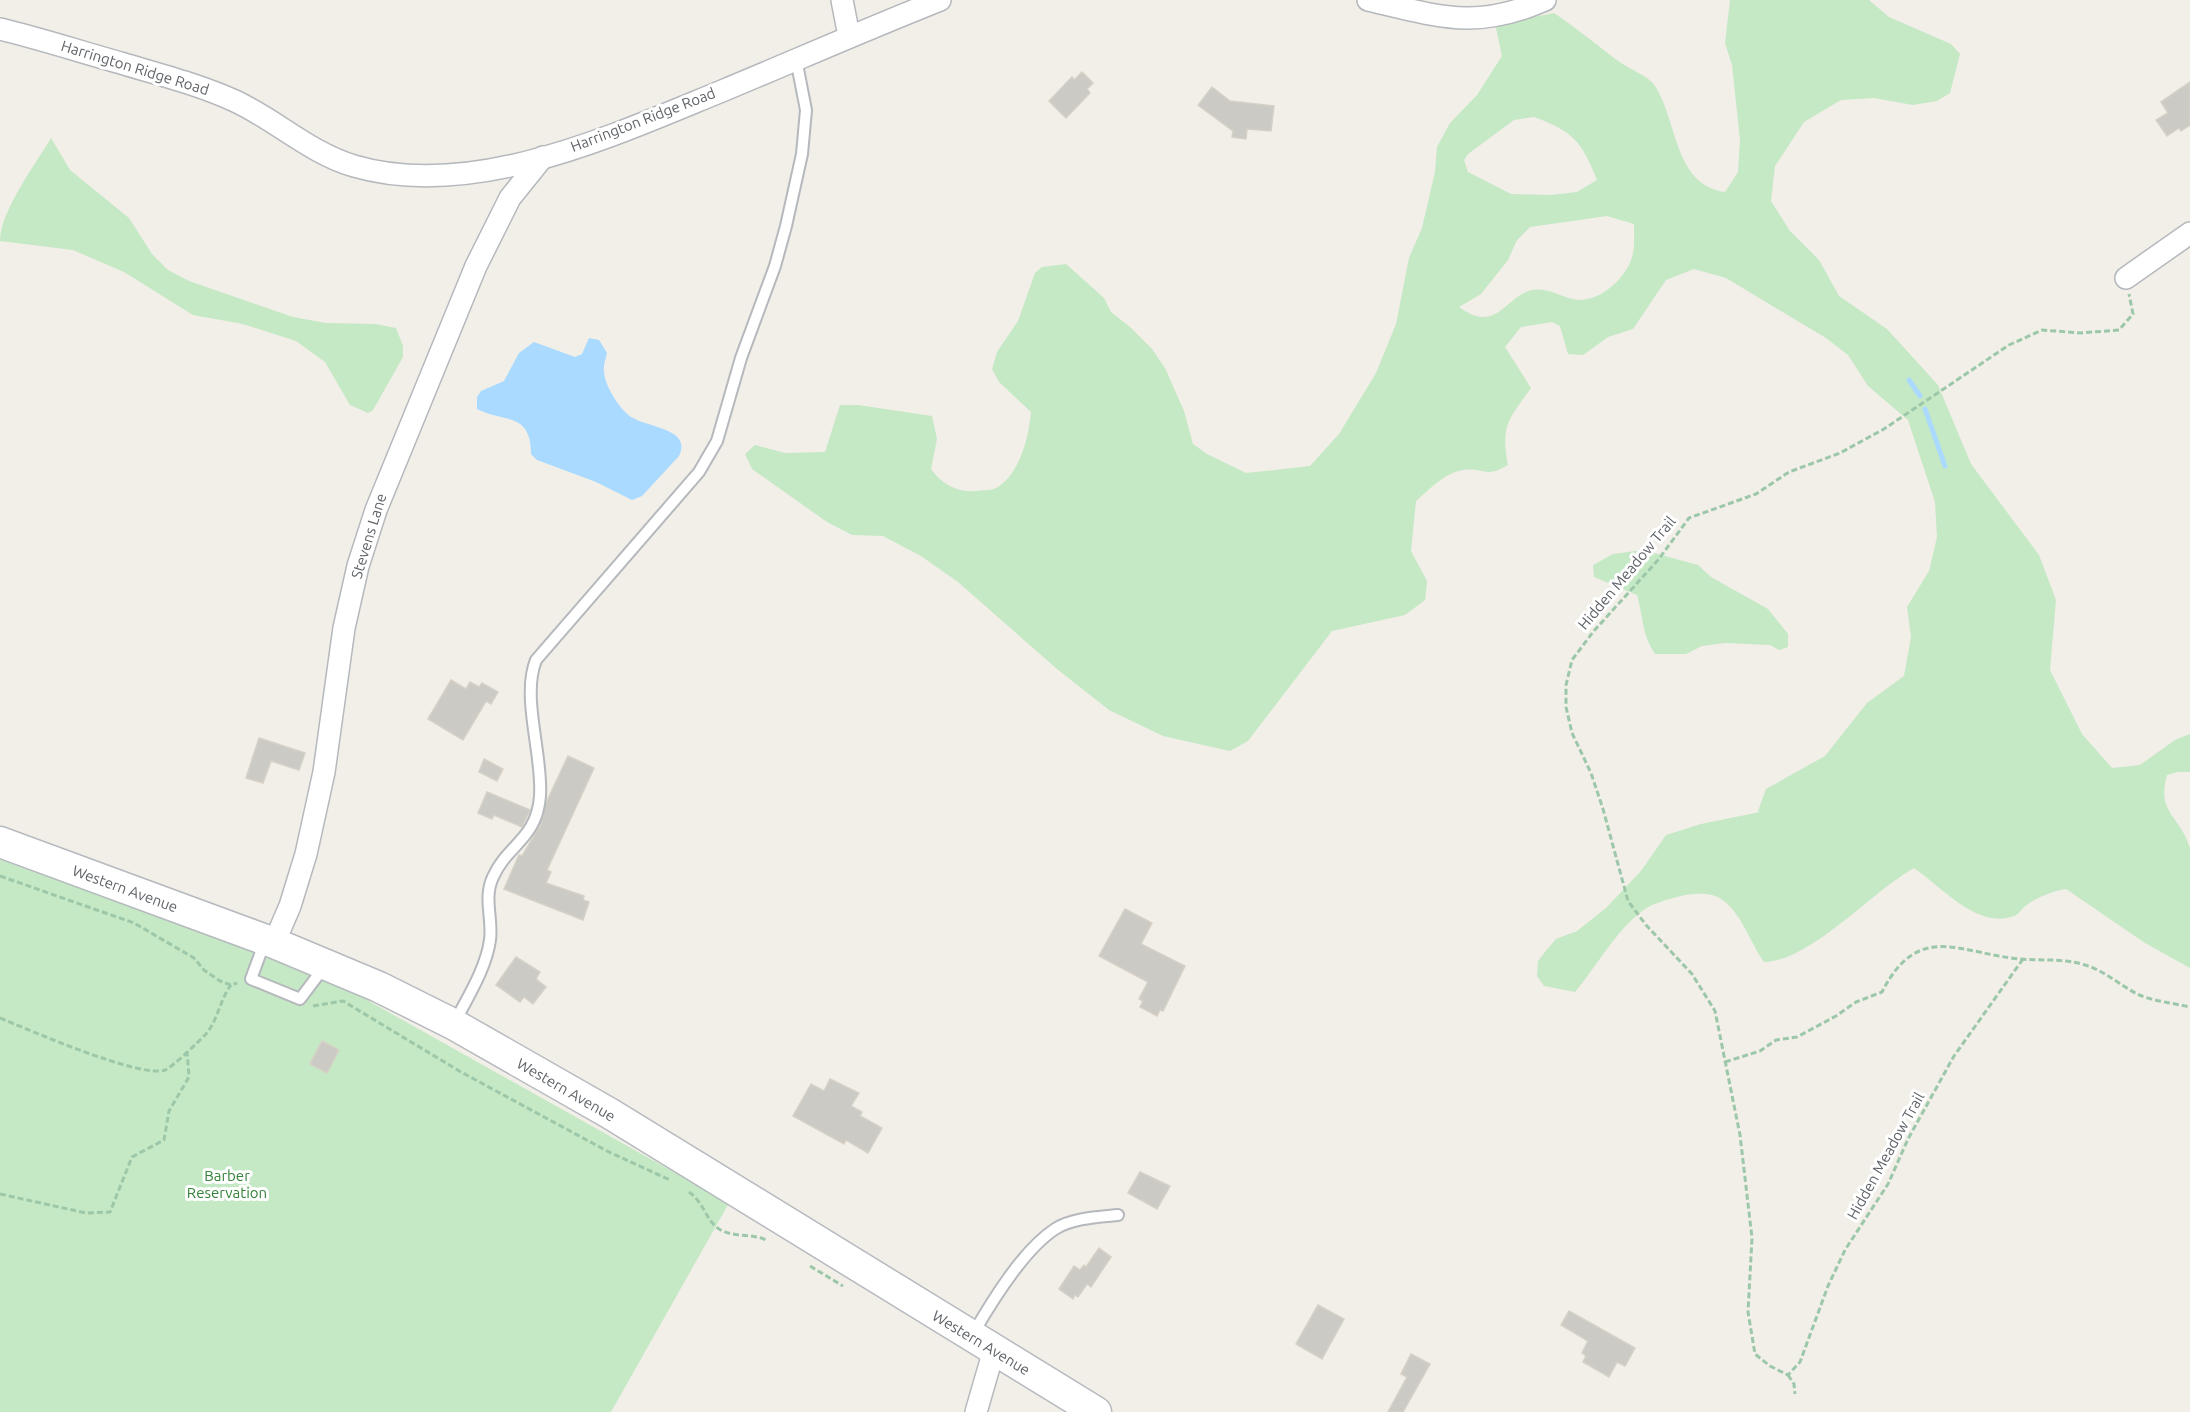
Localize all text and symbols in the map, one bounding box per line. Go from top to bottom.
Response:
street label: Harrington Ridge Road [59,37,211,98]
street label: Harrington Ridge Road [568,84,718,155]
street label: Stevens Lane [347,491,390,581]
street label: Hidden Meadow Trail [1574,513,1679,633]
street label: Western Avenue [70,862,180,915]
street label: Western Avenue [514,1055,618,1125]
street label: Hidden Meadow Trail [1844,1089,1928,1222]
park label: Barber Reservation [187,1167,267,1201]
street label: Western Avenue [929,1307,1033,1378]

